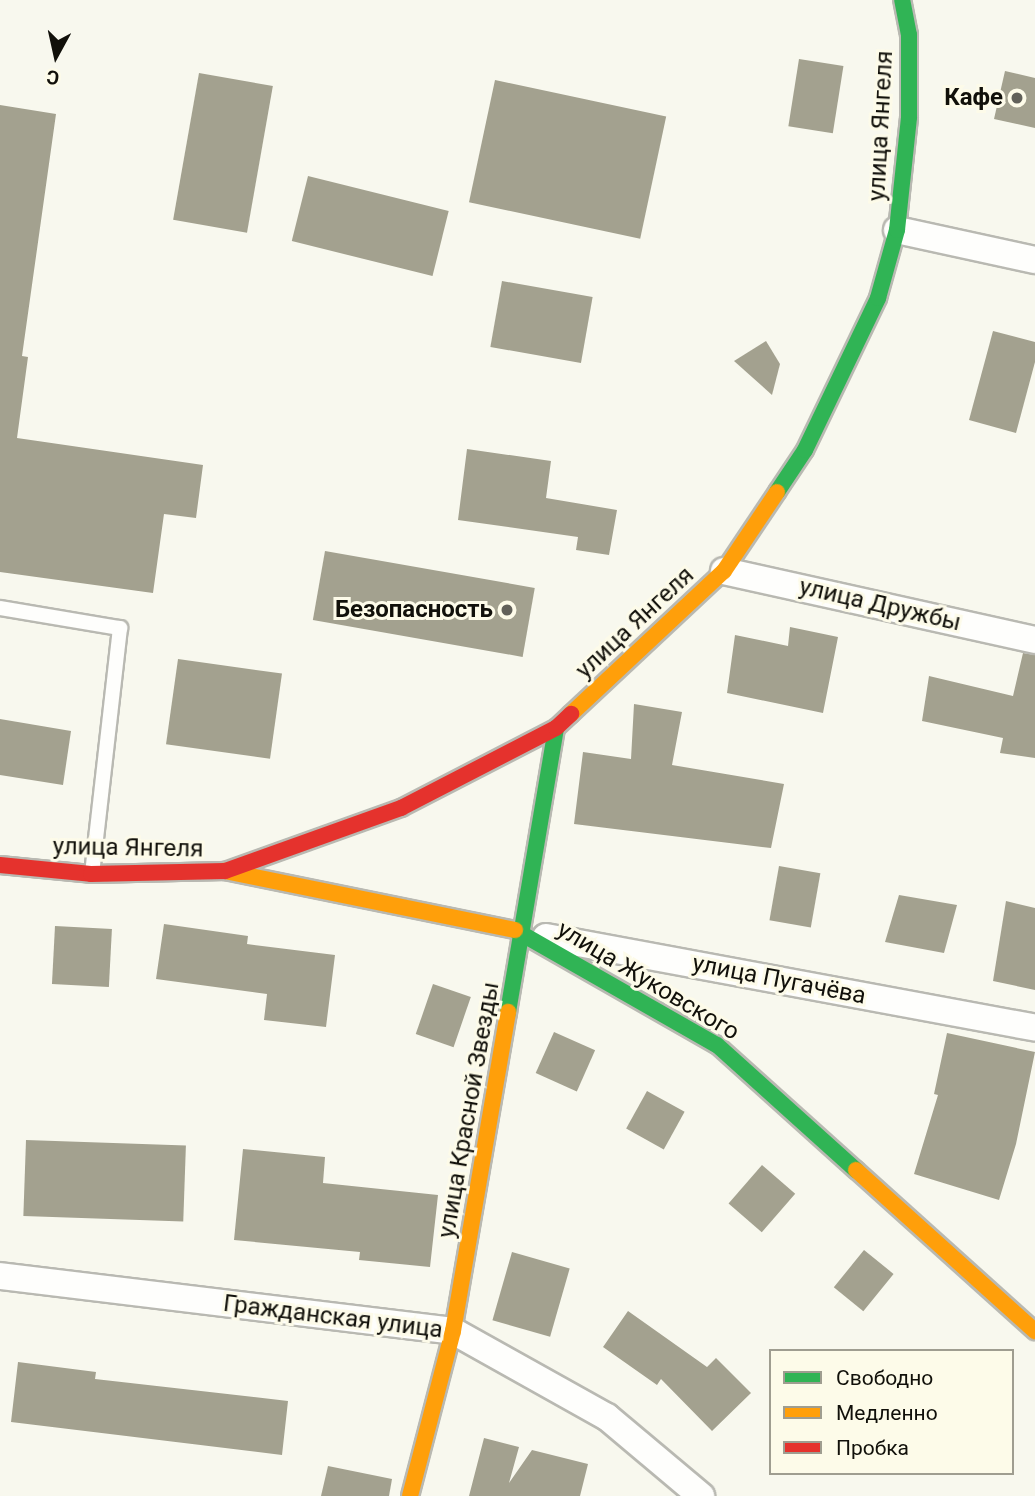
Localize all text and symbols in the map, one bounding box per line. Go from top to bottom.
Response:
north arrow [21,21,91,91]
street label: улица Янгеля [863,50,899,202]
text: С [45,65,61,90]
place label: Кафе [944,84,1003,112]
marker: Кафе [1009,90,1025,106]
street label: улица Янгеля [570,561,700,685]
street label: улица Дружбы [796,572,964,638]
place label: Безопасность [335,596,493,624]
marker: Безопасность [499,602,515,618]
street label: улица Янгеля [52,832,204,864]
street label: улица Жуковского [552,915,744,1047]
street label: улица Пугачёва [690,949,868,1011]
street label: улица Красной Звезды [432,980,506,1240]
street label: Гражданская улица [222,1289,444,1345]
legend [769,1349,1014,1475]
text: Свободно [836,1366,933,1390]
text: Медленно [836,1401,938,1425]
text: Пробка [836,1436,909,1460]

